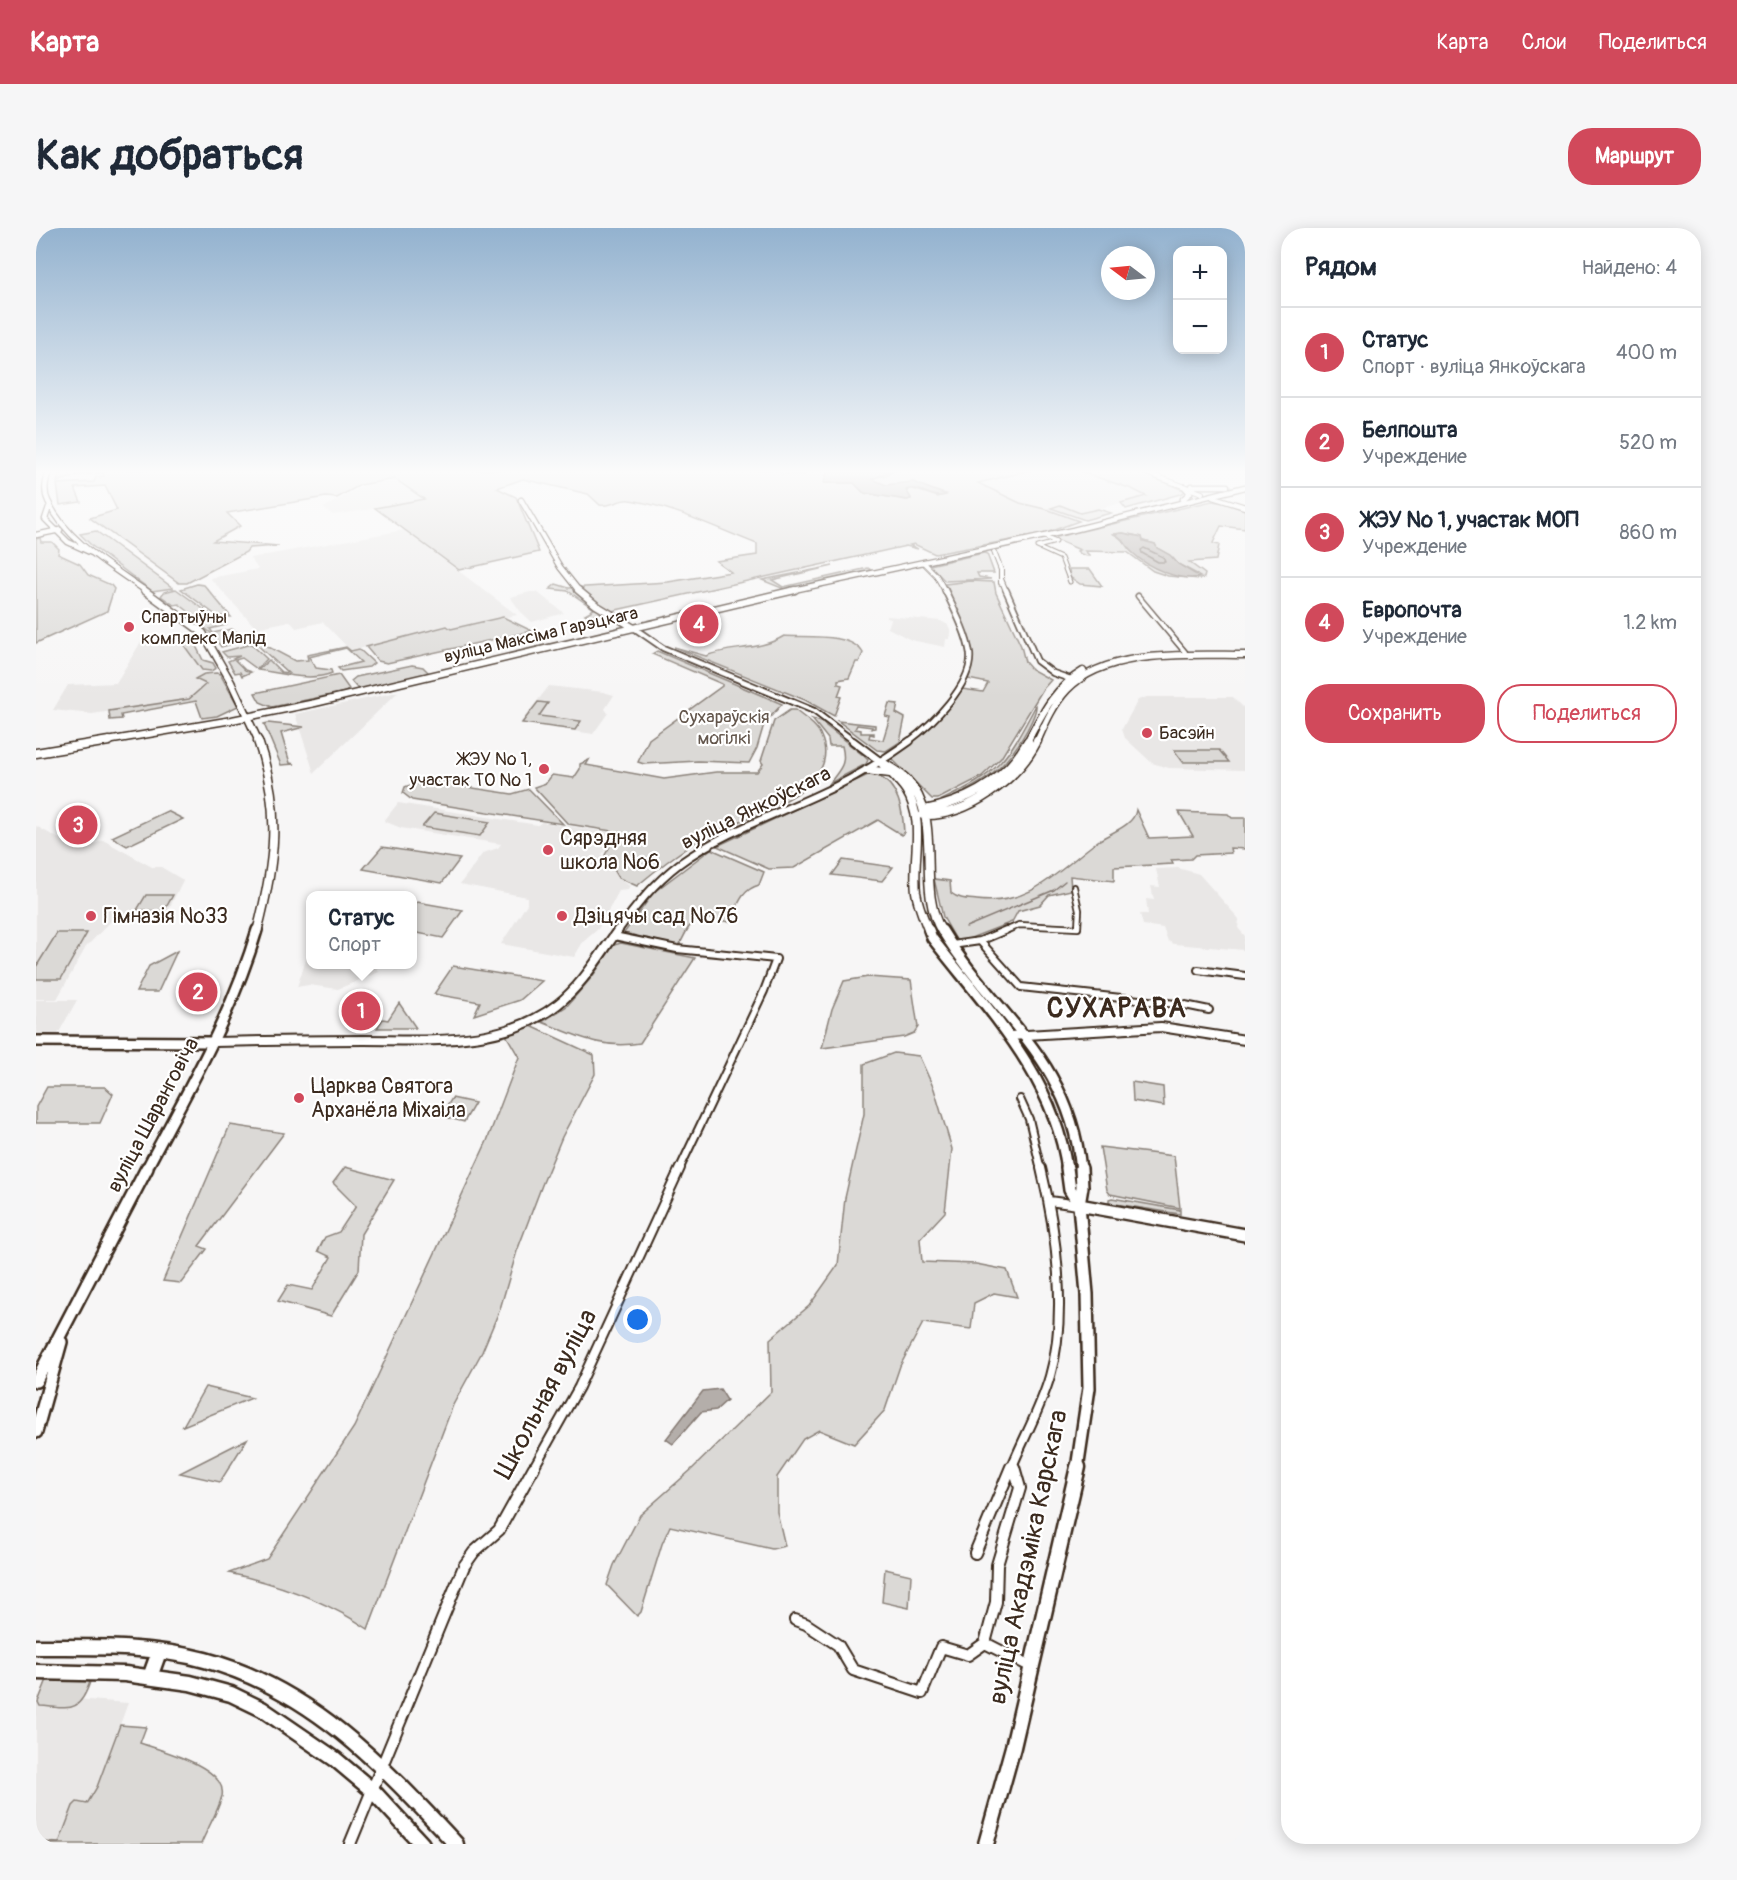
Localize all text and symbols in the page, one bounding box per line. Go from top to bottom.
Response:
text: Карта [30,25,99,60]
text: Карта [1436,29,1488,56]
text: Слои [1521,29,1566,56]
text: Поделиться [1599,29,1707,56]
button: Маршрут [1568,128,1701,185]
text: Как добраться [36,130,303,182]
north arrow [1101,246,1155,300]
map controls [1173,246,1227,354]
button: + [1173,246,1227,300]
text: Рядом [1305,251,1377,283]
text: Найдено: 4 [1582,255,1677,280]
button: − [1173,300,1227,354]
text: Статус [1362,326,1428,354]
text: 1 [1321,340,1328,365]
text: 400 m [1616,340,1677,365]
text: Спорт · вуліца Янкоўскага [1362,354,1586,379]
text: Белпошта [1362,416,1457,444]
text: 2 [1319,430,1330,455]
text: 520 m [1619,430,1677,455]
text: Учреждение [1362,444,1467,469]
text: ЖЭУ № 1, участак МОП [1362,506,1579,534]
text: 3 [1319,520,1330,545]
text: 860 m [1620,520,1677,545]
text: Учреждение [1362,534,1467,559]
text: Европочта [1362,596,1462,624]
street label: вуліца Максіма Гарэцкага [442,601,640,669]
pin: 4 [680,602,718,646]
place label: Спартыўны комплекс Мапід [141,606,266,650]
text: 4 [1319,610,1330,635]
text: 1.2 km [1623,610,1677,635]
marker: Спартыўны комплекс Мапід [122,620,136,634]
text: Учреждение [1362,624,1467,649]
button: Сохранить [1305,684,1485,743]
button: Поделиться [1497,684,1677,743]
park label: Сухараўскія могілкі [679,706,769,750]
place label: Басэйн [1159,722,1215,745]
marker: Басэйн [1140,726,1154,740]
place label: ЖЭУ № 1, участак ТО № 1 [408,748,532,792]
street label: вуліца Янкоўскага [677,760,835,856]
marker: ЖЭУ № 1, участак ТО № 1 [537,762,551,776]
pin: 3 [58,802,98,848]
place label: Сярэдняя школа №6 [560,825,660,876]
marker: Сярэдняя школа №6 [541,843,555,857]
popup [306,891,417,969]
place label: Гімназія №33 [103,903,228,930]
place label: Дзіцячы сад №76 [573,903,739,930]
text: Статус [328,904,395,932]
marker: Гімназія №33 [84,909,98,923]
marker: Дзіцячы сад №76 [555,909,569,923]
text: Спорт [328,932,381,957]
pin: 2 [178,970,218,1014]
pin: 1 [342,988,380,1034]
district label: СУХАРАВА [1047,992,1187,1025]
street label: вуліца Шаранговіча [101,1033,205,1197]
place label: Царква Святога Арханёла Міхаіла [311,1073,466,1124]
marker: Царква Святога Арханёла Міхаіла [292,1091,306,1105]
street label: Школьная вуліца [488,1304,604,1484]
your location [623,1305,652,1334]
street label: вуліца Акадэміка Карскага [981,1407,1075,1707]

